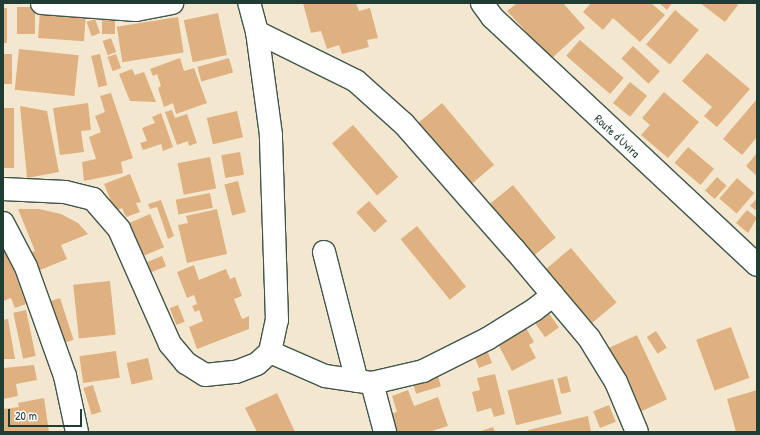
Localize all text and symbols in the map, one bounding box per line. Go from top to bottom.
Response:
street label: Route d'Uvira [591,111,643,161]
scale bar [10,401,84,427]
text: 20 m [15,407,37,424]

